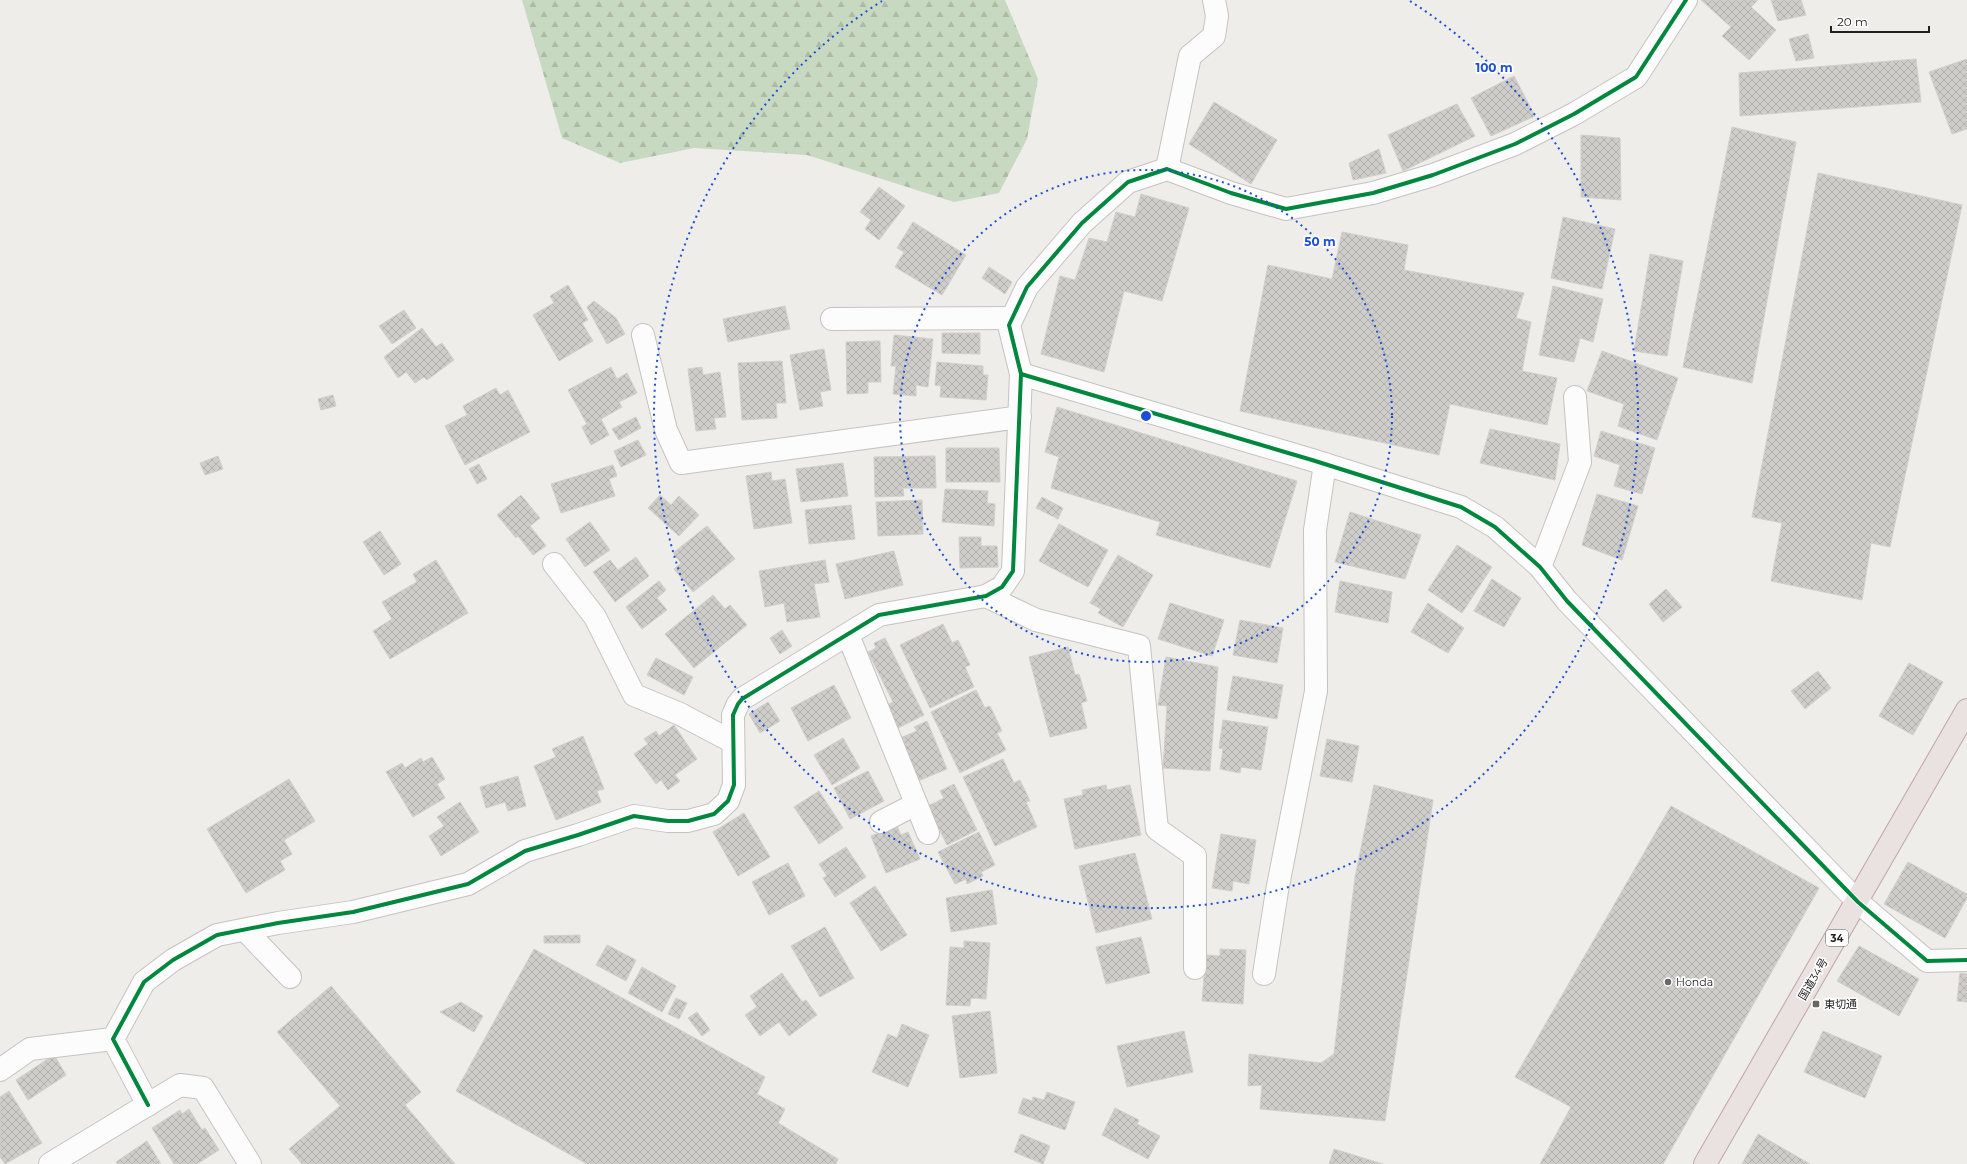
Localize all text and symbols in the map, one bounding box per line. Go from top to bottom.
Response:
scale bar [1831,8,1929,34]
text: 20 m [1837,14,1868,29]
text: 100 m [1476,60,1512,75]
text: 50 m [1304,234,1336,249]
centre of rings [1139,409,1153,423]
road number: 34 [1826,930,1848,946]
street label: 国道34号 [1795,955,1831,1003]
place label: Honda [1676,975,1713,989]
marker: Honda [1663,977,1673,987]
place label: 東切通 [1824,997,1857,1011]
marker: 東切通 [1811,999,1821,1009]

